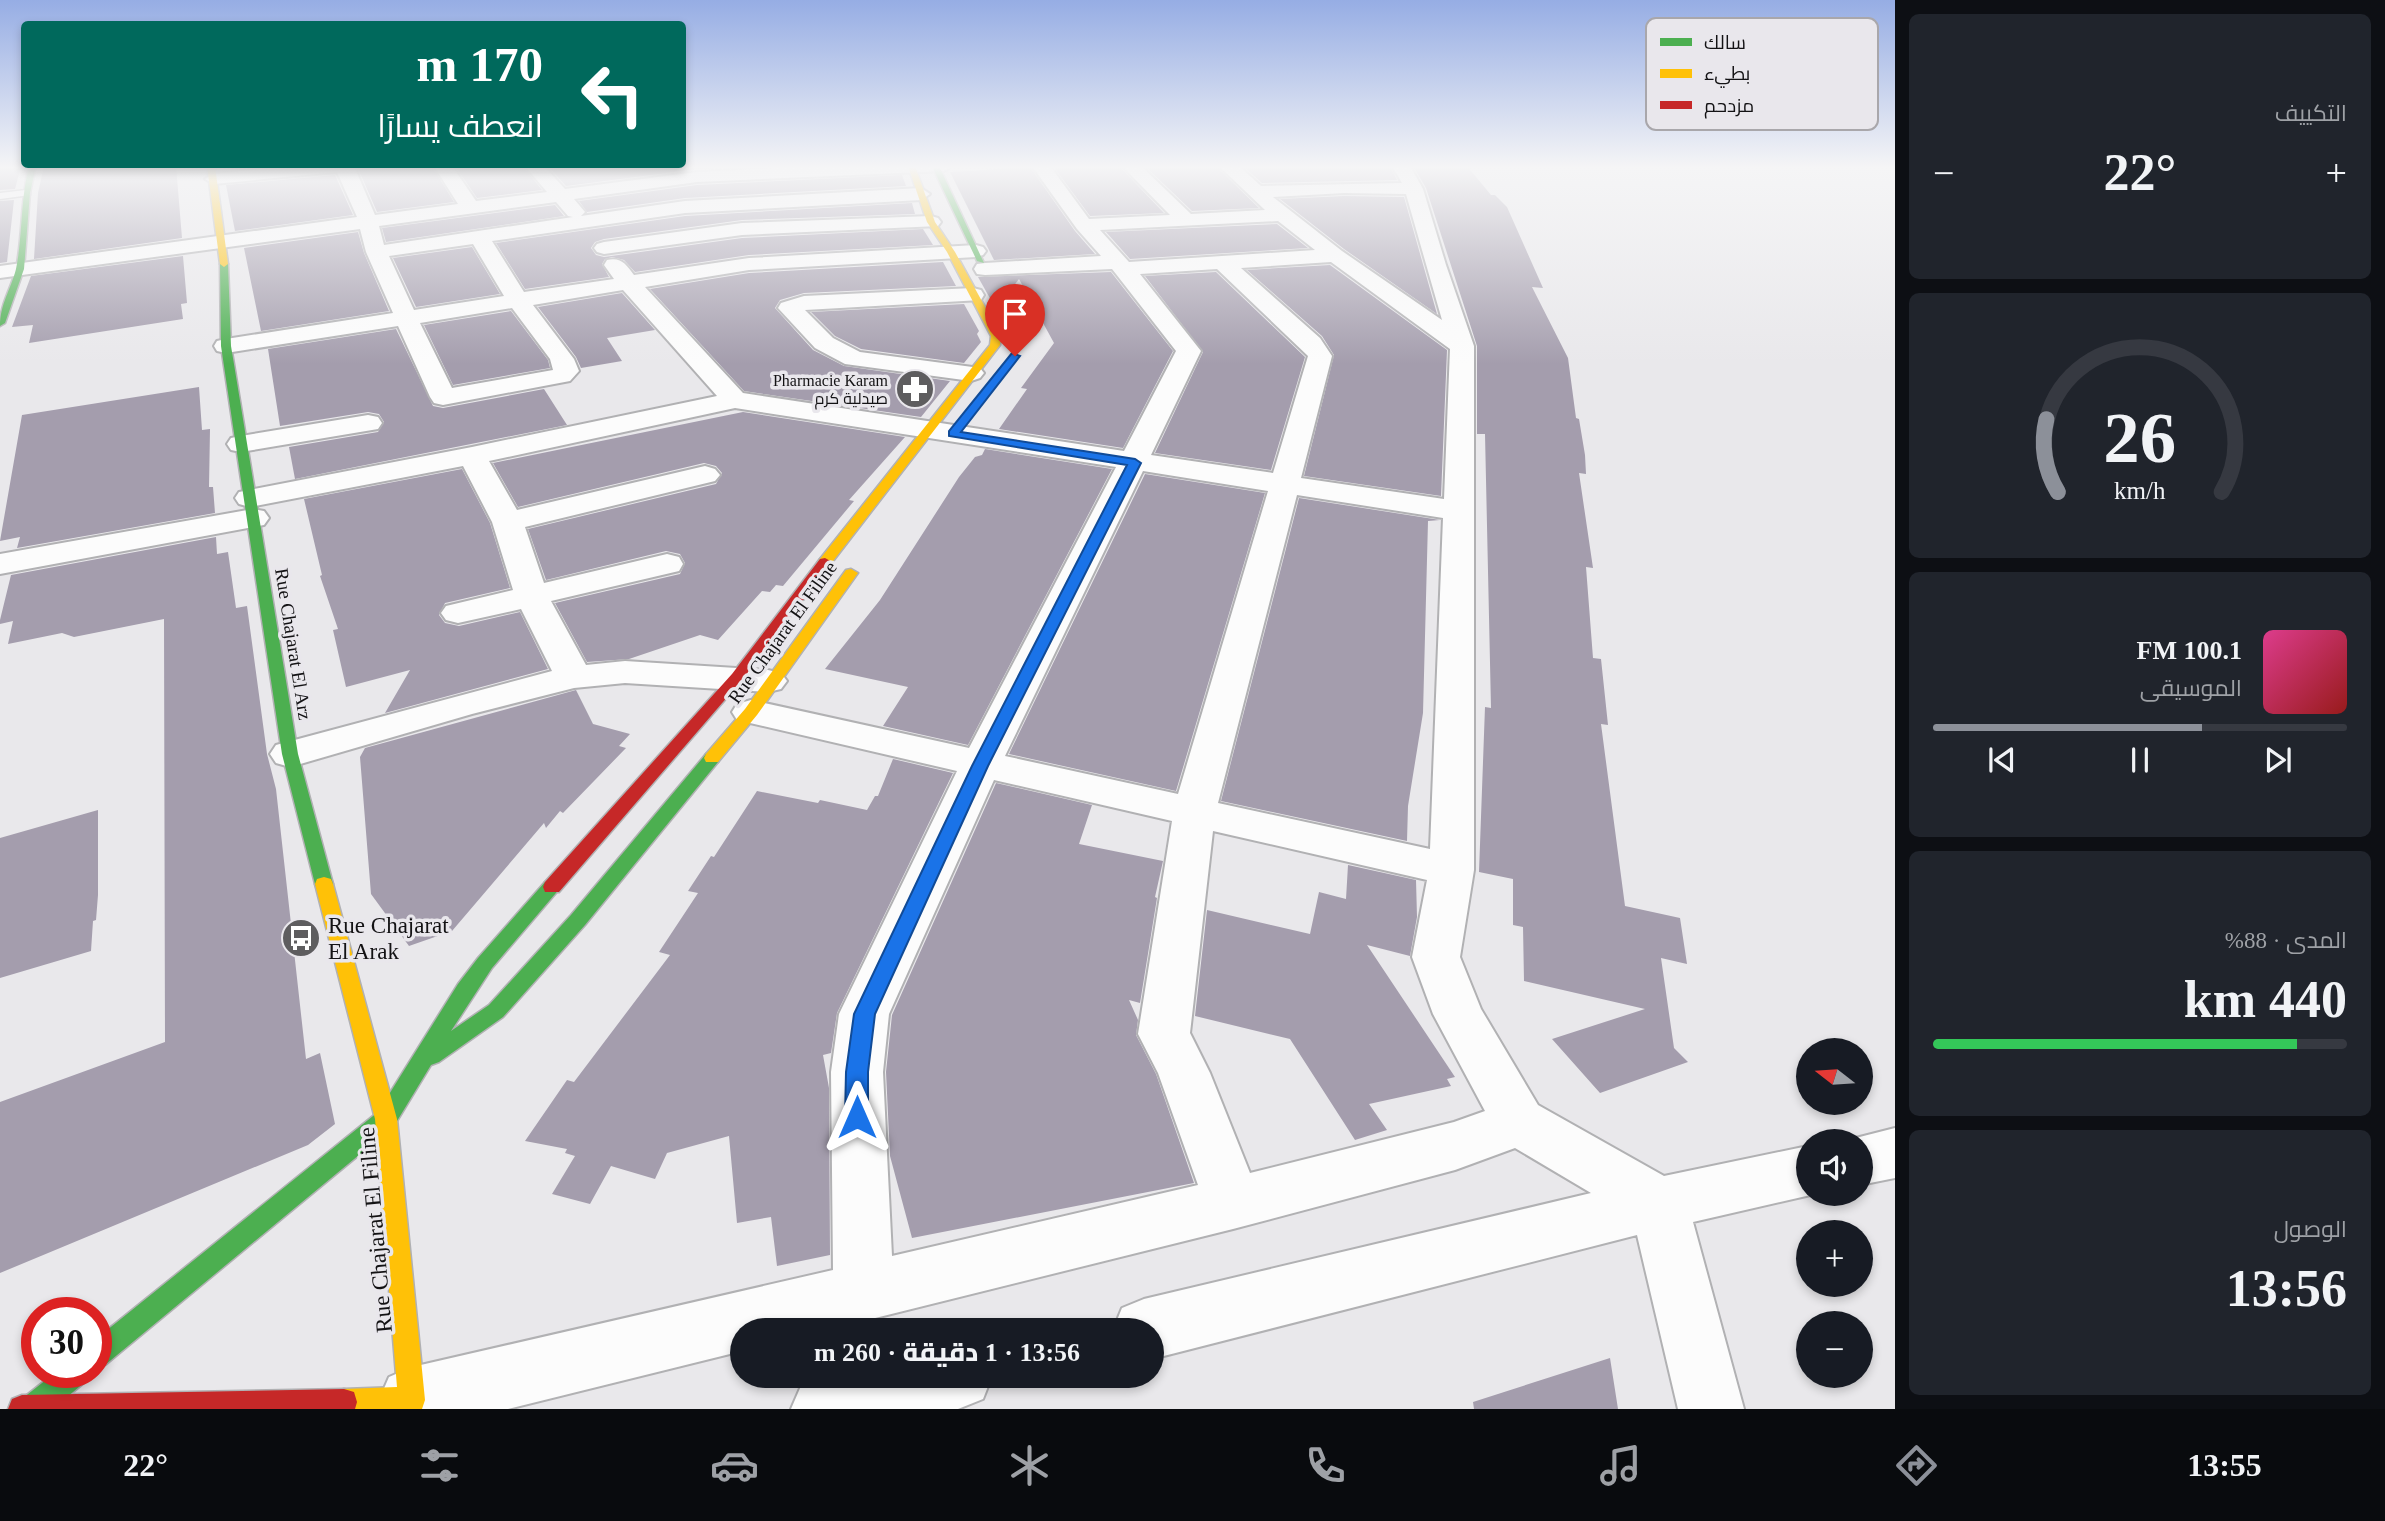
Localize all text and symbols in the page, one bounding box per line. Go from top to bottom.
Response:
legend [1646,18,1878,130]
text: سالك [1704,32,1746,53]
text: 170 m [416,37,543,92]
icon: left [567,49,658,140]
text: بطيء [1704,63,1750,88]
text: مزدحم [1704,95,1754,119]
text: التكييف [2275,101,2347,126]
text: انعطف يسارًا [377,108,543,144]
text: 22° [2104,144,2176,201]
text: − [1933,152,1954,194]
text: + [2326,152,2347,194]
pin [985,284,1045,356]
icon: arrive [996,295,1034,333]
pharmacy icon: Pharmacie Karam صيدلية كرم [894,368,936,410]
place label: Pharmacie Karam صيدلية كرم [773,372,889,410]
text: 26 [2104,397,2176,478]
text: km/h [2114,476,2166,503]
street label: Rue Chajarat El Filine [724,557,841,707]
street label: Rue Chajarat El Arz [271,567,316,722]
text: 100.1 FM [2137,636,2242,665]
text: الموسيقى [2140,676,2242,701]
icon: previous [1983,741,2021,779]
icon: pause [2121,741,2159,779]
icon: next [2259,741,2297,779]
place label: Rue Chajarat El Arak [328,913,449,964]
bus stop icon: Rue Chajarat El Arak [280,917,322,959]
text: المدى · 88% [2225,928,2347,953]
text: 440 km [2184,971,2347,1028]
north arrow [1796,1038,1872,1115]
map controls [1796,1038,1873,1388]
position arrow [820,1080,894,1154]
street label: Rue Chajarat El Filine [354,1126,397,1334]
button: sound [1796,1129,1873,1206]
text: الوصول [2274,1217,2347,1242]
button: + [1796,1220,1873,1297]
text: 13:56 [2226,1260,2347,1317]
speed limit sign: 30 [21,1297,112,1388]
button: − [1796,1311,1873,1388]
text: 13:56 · 1 دقيقة · 260 m [814,1338,1080,1367]
icon: filters [415,1441,464,1490]
icon: car [710,1441,759,1490]
icon: climate [1005,1441,1054,1490]
icon: phone [1301,1441,1350,1490]
icon: music [1596,1441,1645,1490]
icon: directions [1892,1441,1941,1490]
text: 22° [123,1447,168,1483]
text: 13:55 [2187,1447,2262,1483]

